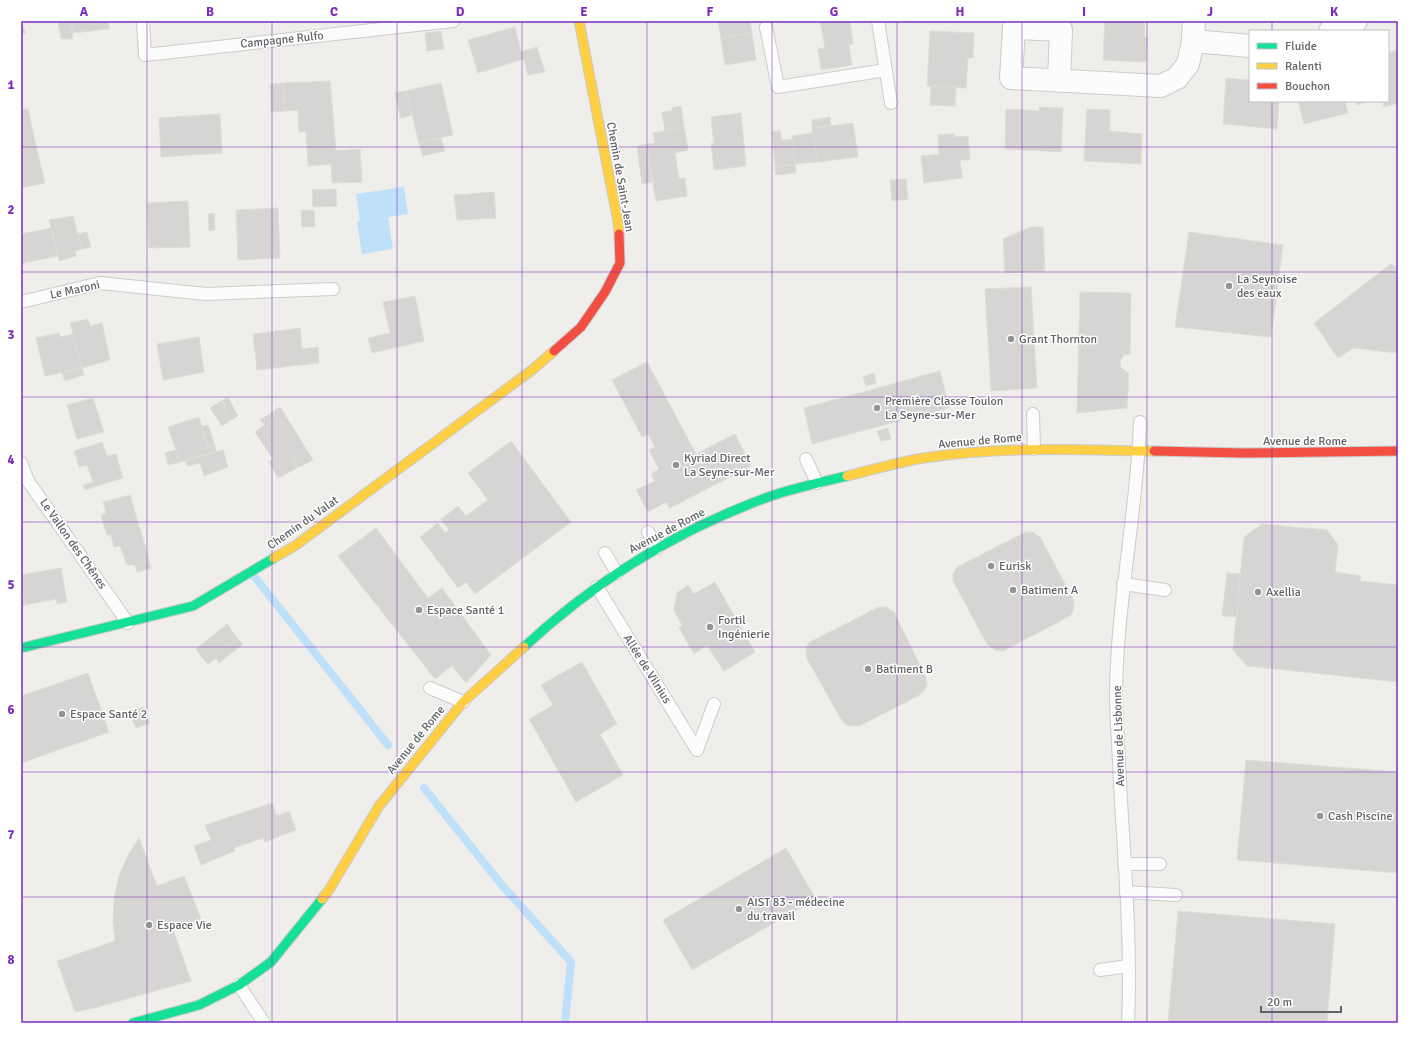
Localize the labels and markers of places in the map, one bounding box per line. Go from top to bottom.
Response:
place label: La Seynoise des eaux [1237,272,1297,301]
marker: La Seynoise des eaux [1224,281,1234,291]
place label: Grant Thornton [1019,332,1097,347]
marker: Grant Thornton [1006,334,1016,344]
place label: Première Classe Toulon La Seyne-sur-Mer [885,394,1003,423]
marker: Première Classe Toulon La Seyne-sur-Mer [872,403,882,413]
place label: Kyriad Direct La Seyne-sur-Mer [684,451,775,480]
marker: Kyriad Direct La Seyne-sur-Mer [671,460,681,470]
place label: Eurisk [999,559,1031,574]
marker: Eurisk [986,561,996,571]
place label: Batiment A [1021,583,1079,598]
marker: Batiment A [1008,585,1018,595]
place label: Axellia [1266,585,1301,600]
marker: Axellia [1253,587,1263,597]
place label: Espace Santé 1 [427,603,504,618]
marker: Espace Santé 1 [414,605,424,615]
place label: Fortil Ingénierie [718,613,770,642]
marker: Fortil Ingénierie [705,622,715,632]
place label: Batiment B [876,662,933,677]
marker: Batiment B [863,664,873,674]
place label: Espace Santé 2 [70,707,147,722]
marker: Espace Santé 2 [57,709,67,719]
place label: Cash Piscine [1328,809,1393,824]
marker: Cash Piscine [1315,811,1325,821]
place label: AIST 83 - médecine du travail [747,895,845,924]
marker: AIST 83 - médecine du travail [734,904,744,914]
place label: Espace Vie [157,918,212,933]
marker: Espace Vie [144,920,154,930]

